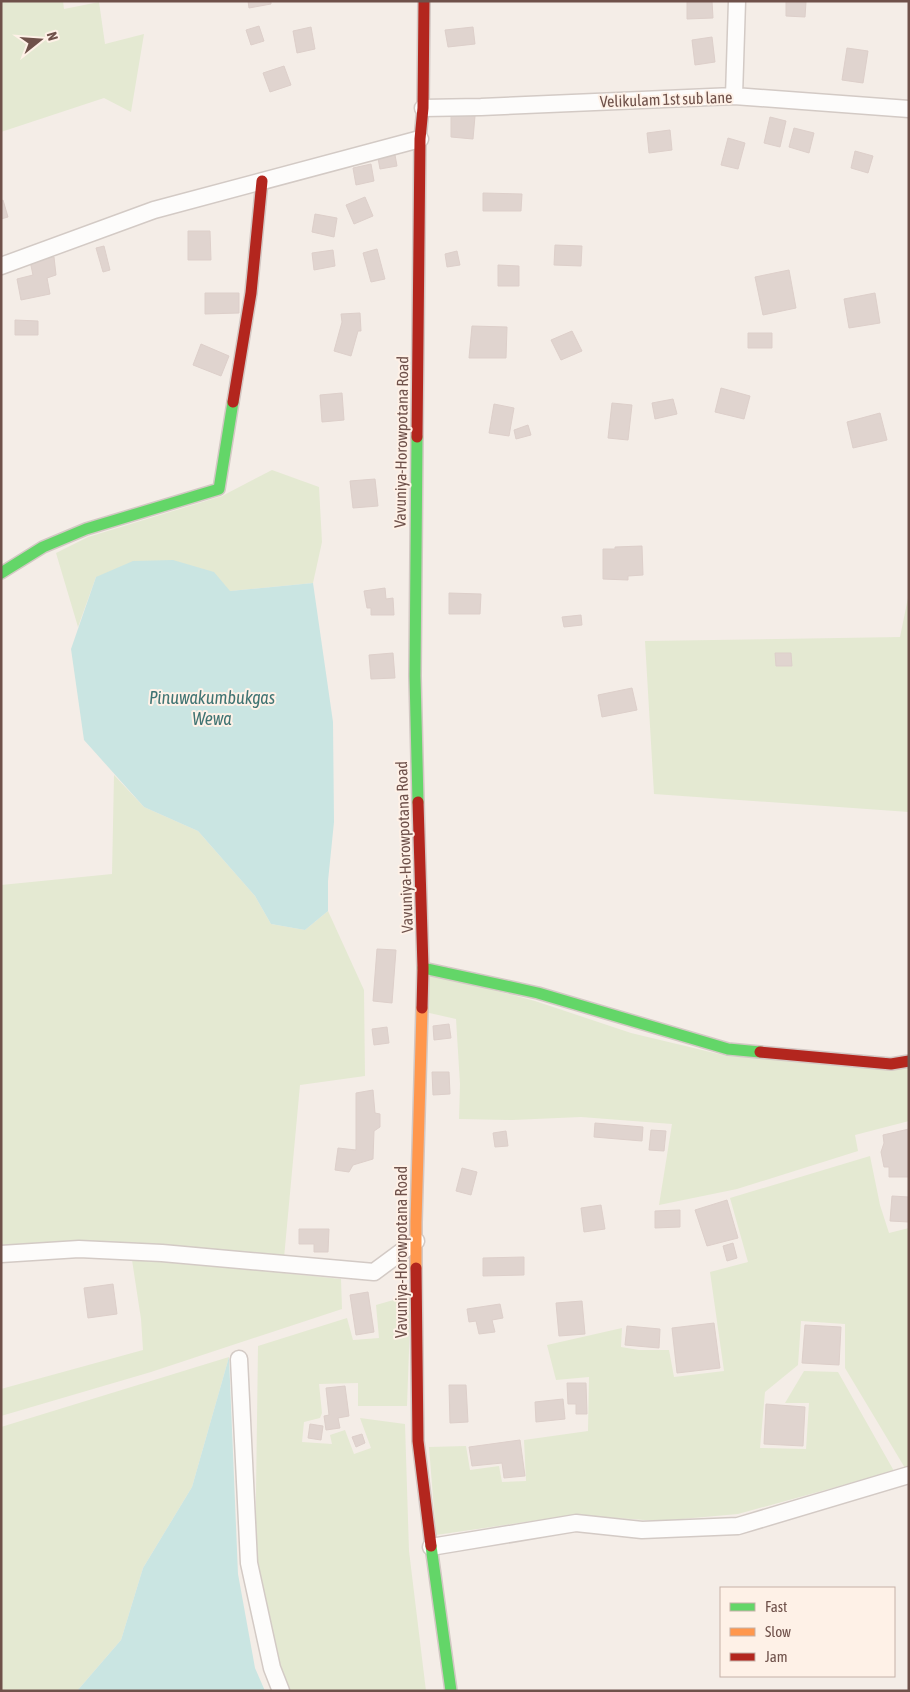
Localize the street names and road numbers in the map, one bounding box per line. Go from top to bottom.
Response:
street label: Velikulam 1st sub lane [599,88,733,110]
street label: Vavuniya-Horowpotana Road [391,356,412,528]
street label: Vavuniya-Horowpotana Road [392,761,417,933]
street label: Vavuniya-Horowpotana Road [392,1166,411,1338]

